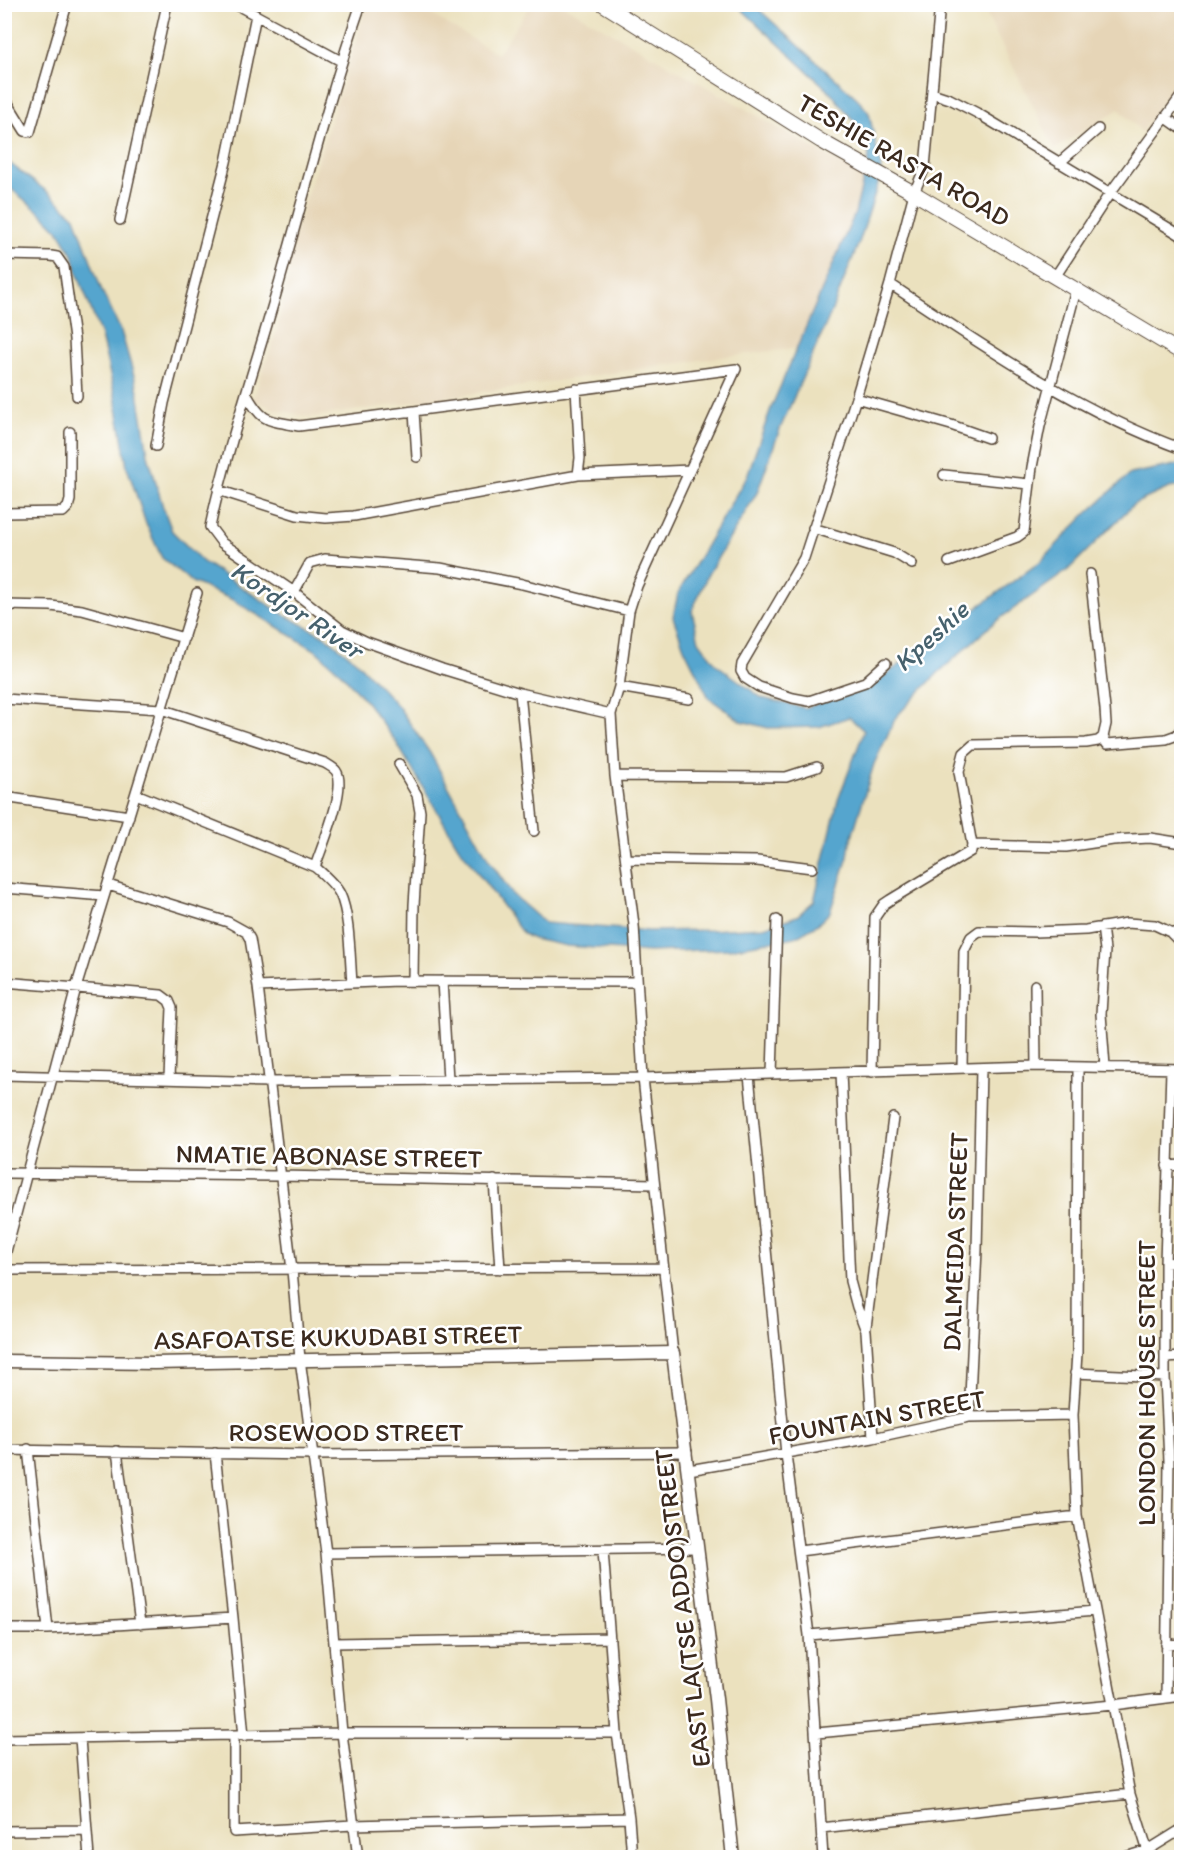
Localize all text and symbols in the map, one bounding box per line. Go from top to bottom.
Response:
street label: TESHIE RASTA ROAD [792,86,1016,234]
water label: Kordjor River [225,553,372,668]
water label: Kpeshie [886,592,976,678]
street label: DALMEIDA STREET [935,1131,975,1352]
street label: NMATIE ABONASE STREET [175,1137,483,1175]
street label: LONDON HOUSE STREET [1130,1240,1162,1526]
street label: ASAFOATSE KUKUDABI STREET [154,1318,523,1356]
street label: FOUNTAIN STREET [766,1382,988,1452]
street label: ROSEWOOD STREET [229,1416,464,1448]
street label: EAST LA(TSE ADDO)STREET [647,1447,717,1769]

